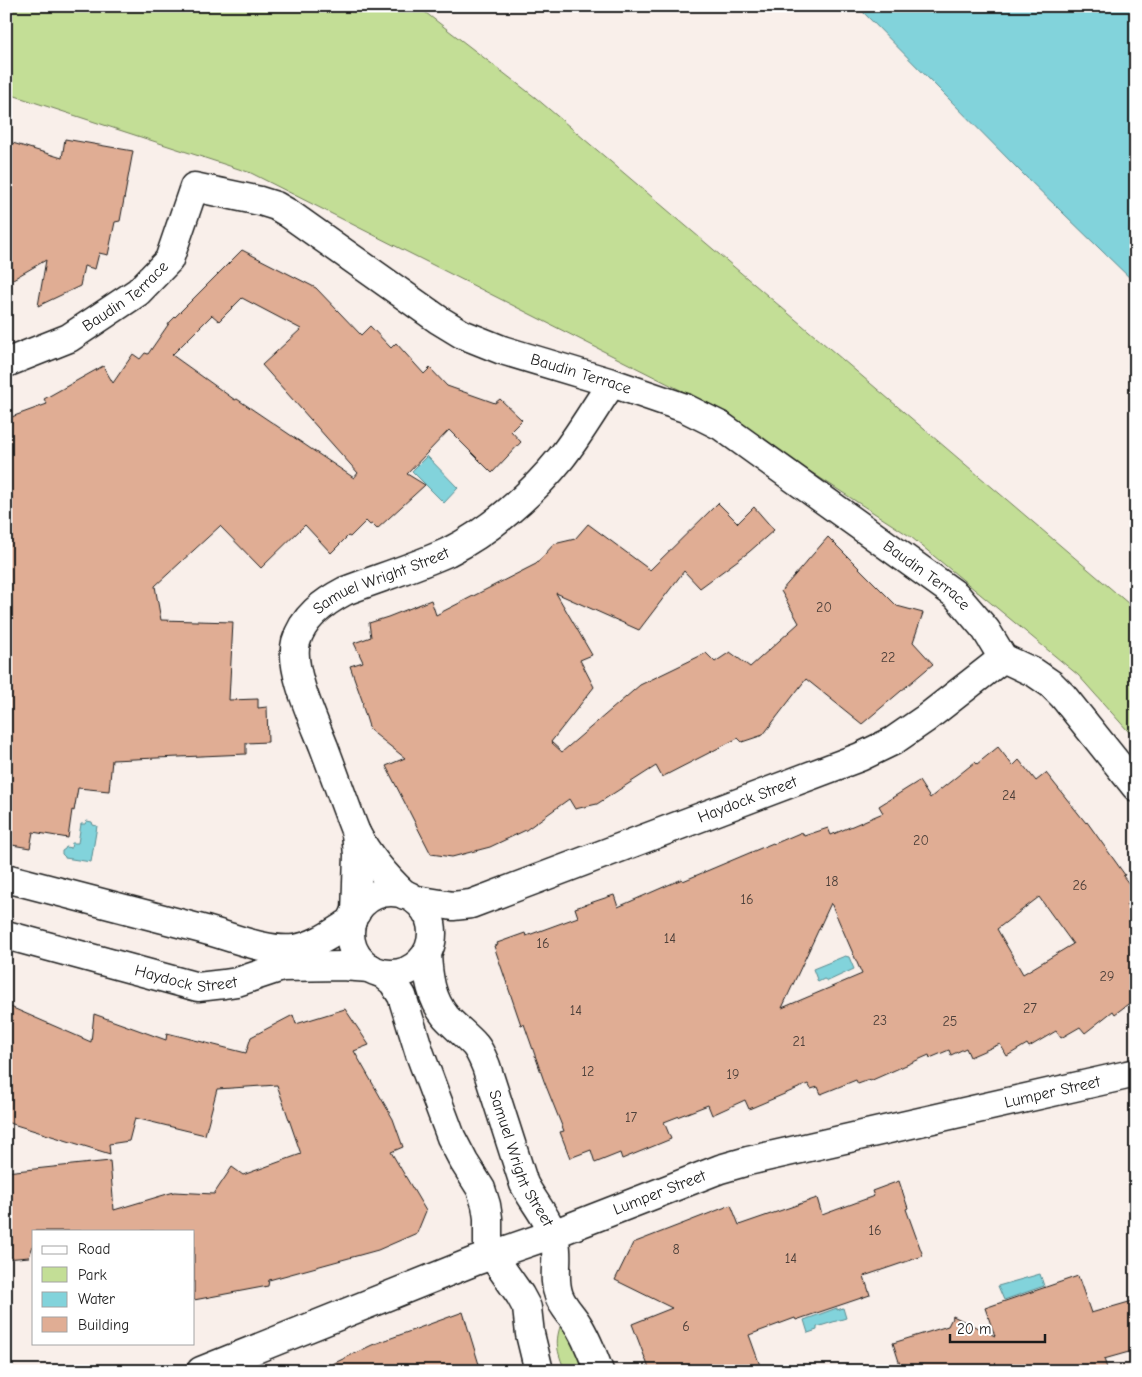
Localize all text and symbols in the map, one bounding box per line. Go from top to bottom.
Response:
street label: Baudin Terrace [79,257,172,335]
street label: Baudin Terrace [528,350,634,398]
street label: Baudin Terrace [880,537,974,614]
street label: Samuel Wright Street [309,544,452,618]
house number: 20 [816,599,832,616]
house number: 22 [881,649,895,666]
street label: Haydock Street [695,773,800,826]
house number: 24 [1002,787,1016,804]
house number: 20 [913,832,929,849]
house number: 18 [826,873,838,890]
house number: 26 [1073,877,1087,894]
house number: 16 [740,891,754,908]
house number: 14 [664,930,676,947]
house number: 16 [536,935,550,952]
street label: Haydock Street [133,961,239,996]
house number: 29 [1100,968,1114,985]
house number: 27 [1023,1000,1037,1017]
house number: 14 [570,1002,582,1019]
house number: 23 [873,1012,887,1029]
house number: 25 [943,1013,957,1030]
house number: 21 [793,1033,805,1050]
house number: 12 [582,1063,594,1080]
house number: 19 [727,1066,739,1083]
street label: Lumper Street [1003,1072,1102,1112]
street label: Samuel Wright Street [485,1088,557,1230]
house number: 17 [625,1109,637,1126]
street label: Lumper Street [611,1166,709,1219]
house number: 16 [868,1222,882,1239]
legend [32,1230,195,1344]
text: Road [78,1240,110,1258]
house number: 8 [672,1241,680,1258]
house number: 14 [785,1250,797,1267]
text: Park [78,1266,107,1284]
text: Water [78,1290,115,1308]
scale bar [950,1312,1044,1344]
text: Building [78,1316,129,1334]
house number: 6 [682,1318,690,1335]
text: 20 m [957,1320,991,1338]

